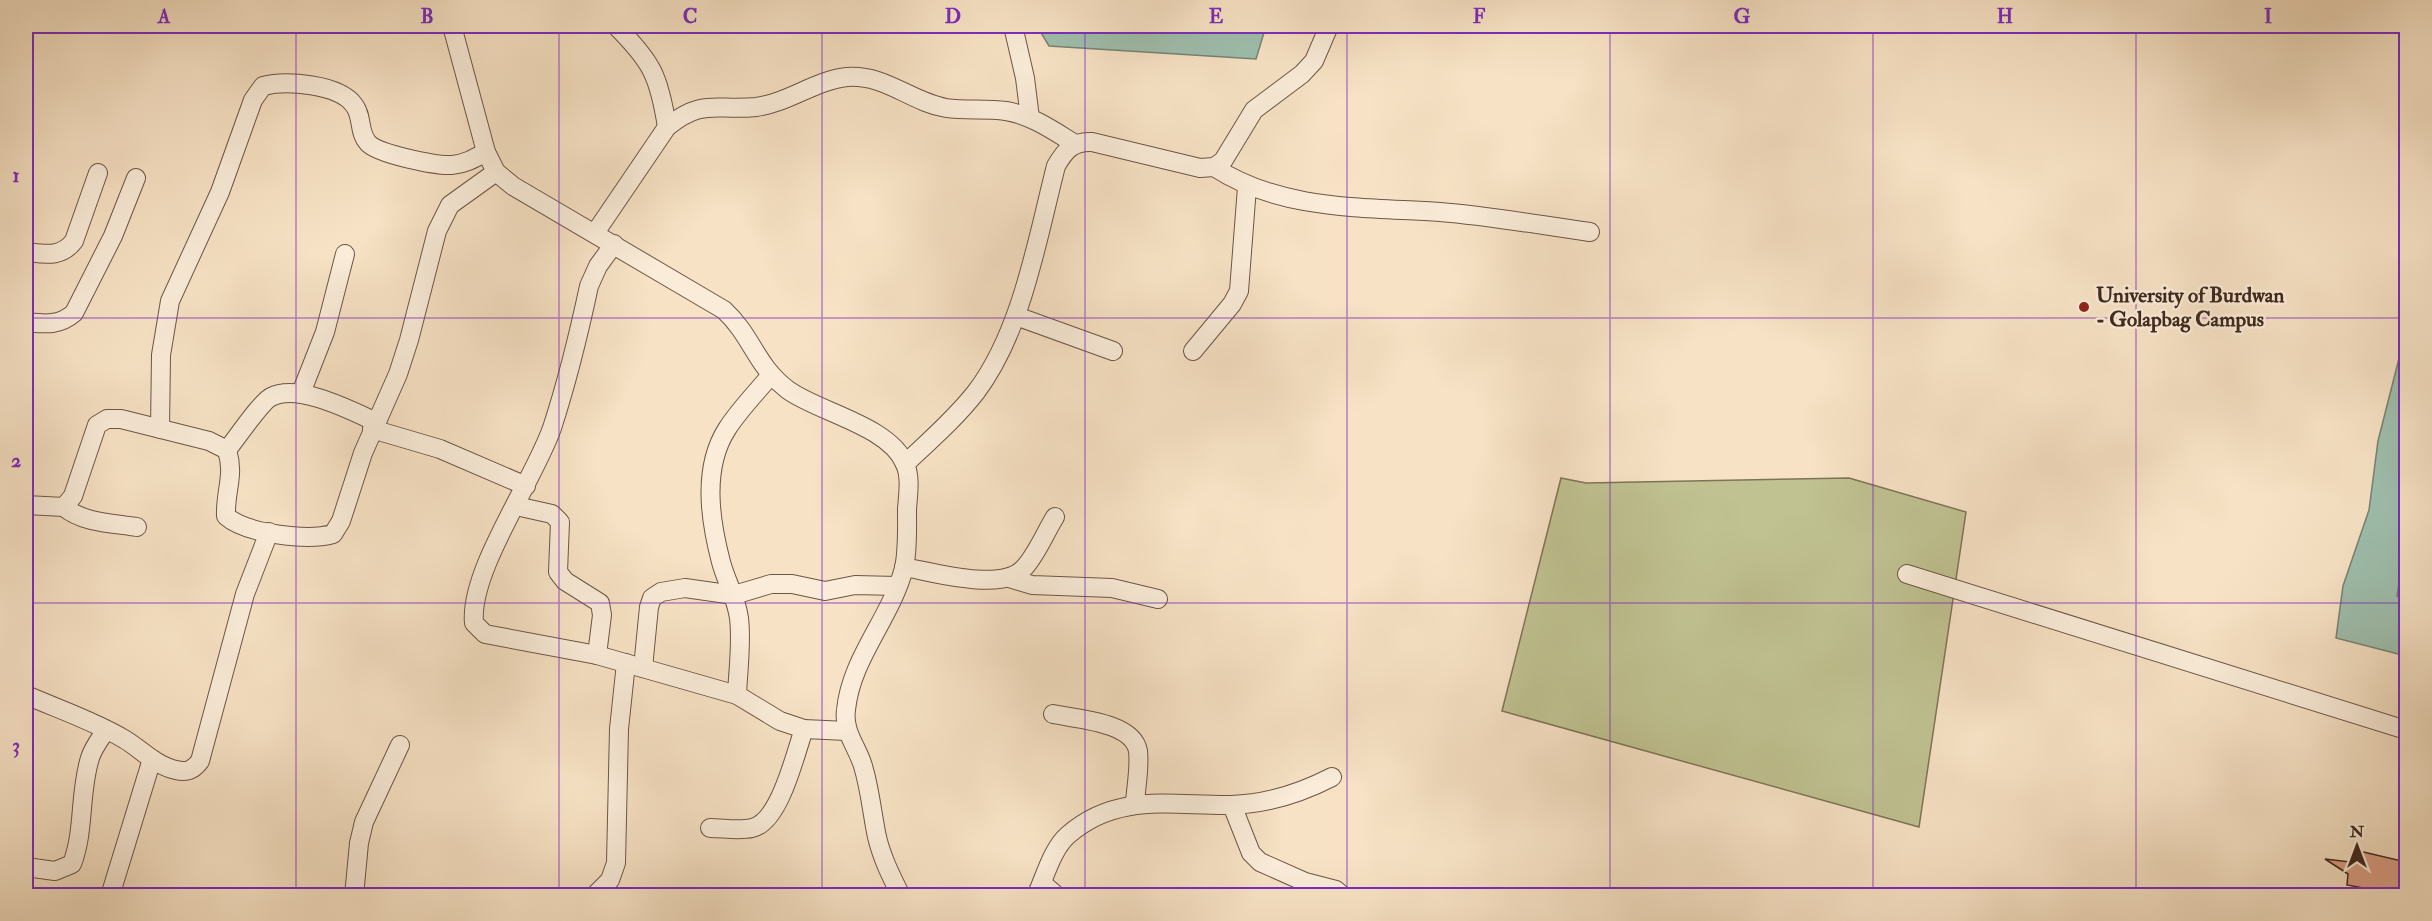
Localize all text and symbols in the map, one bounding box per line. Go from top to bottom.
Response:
text: A [157,4,171,29]
text: B [420,4,434,29]
text: C [683,4,697,29]
text: D [945,4,961,29]
text: E [1209,4,1224,29]
text: F [1473,4,1486,29]
text: G [1734,4,1751,29]
text: H [1997,4,2013,29]
text: I [2264,4,2272,29]
text: 1 [12,163,20,188]
place label: University of Burdwan - Golapbag Campus [2096,282,2284,333]
marker: University of Burdwan - Golapbag Campus [2077,300,2091,314]
text: 2 [11,448,21,473]
text: 3 [12,733,20,758]
north arrow [2327,816,2387,876]
text: N [2349,822,2365,842]

